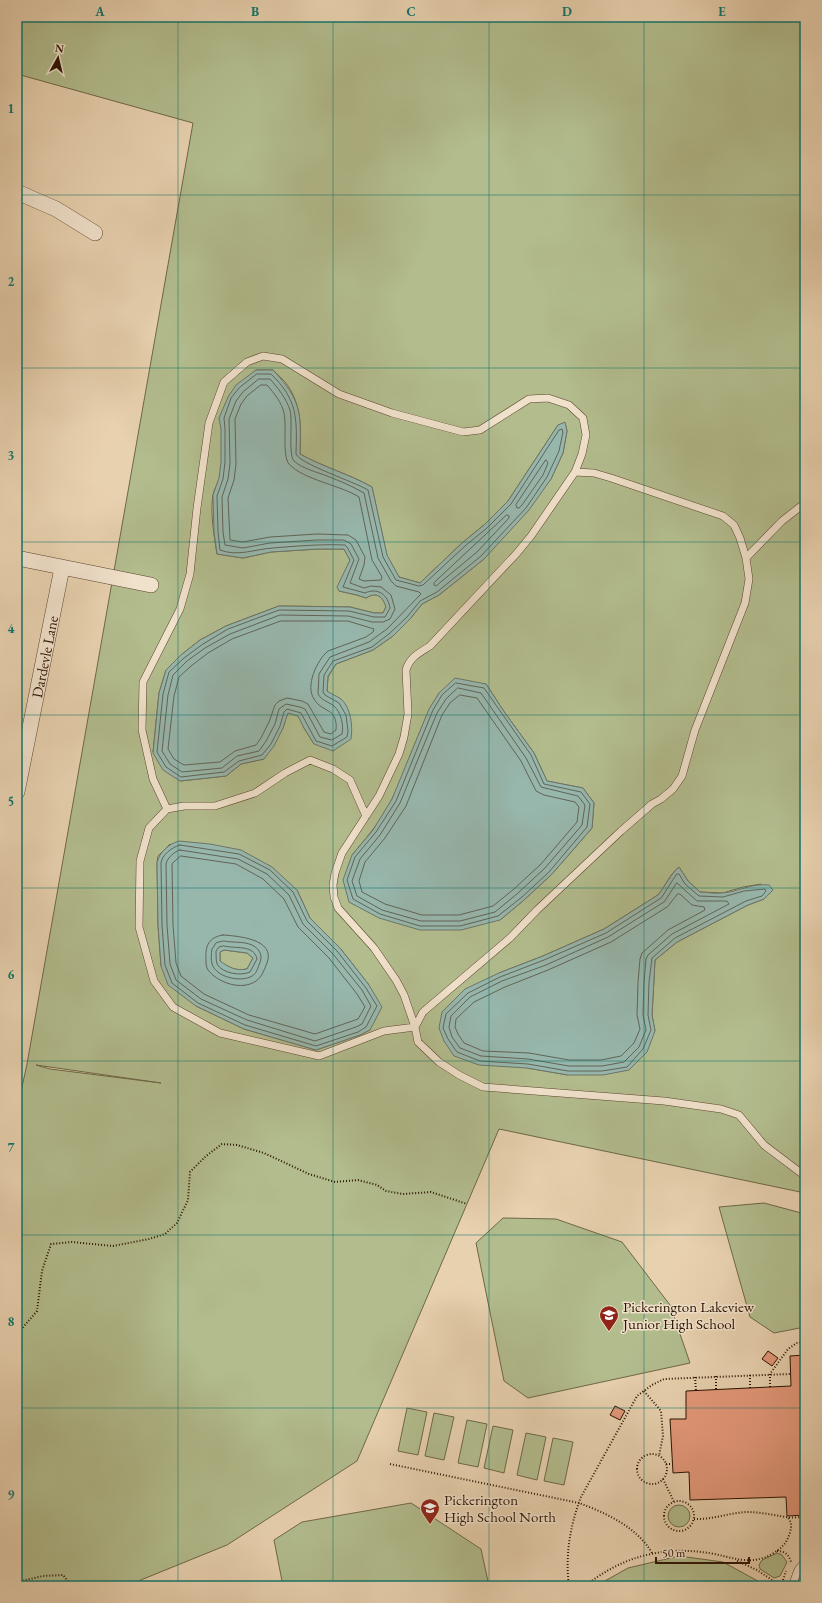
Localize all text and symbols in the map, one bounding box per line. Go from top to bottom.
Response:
text: A [94,3,105,20]
text: B [251,3,259,20]
text: C [406,3,416,20]
text: D [562,3,572,20]
text: E [718,3,726,20]
north arrow [38,38,78,78]
text: N [54,41,65,56]
text: 1 [8,100,15,117]
text: 2 [8,273,15,290]
text: 3 [8,447,15,464]
street label: Dardevle Lane [27,614,62,699]
text: 4 [8,620,15,637]
text: 5 [8,793,14,810]
text: 6 [8,966,15,983]
text: 7 [8,1139,15,1156]
place label: Pickerington Lakeview Junior High School [621,1297,755,1333]
school or university icon: Pickerington Lakeview Junior High School [598,1304,620,1332]
text: 8 [8,1313,15,1330]
text: 9 [8,1486,15,1503]
place label: Pickerington High School North [444,1490,556,1526]
school or university icon: Pickerington High School North [419,1497,441,1525]
scale bar [656,1539,749,1565]
text: 50 m [662,1545,686,1561]

